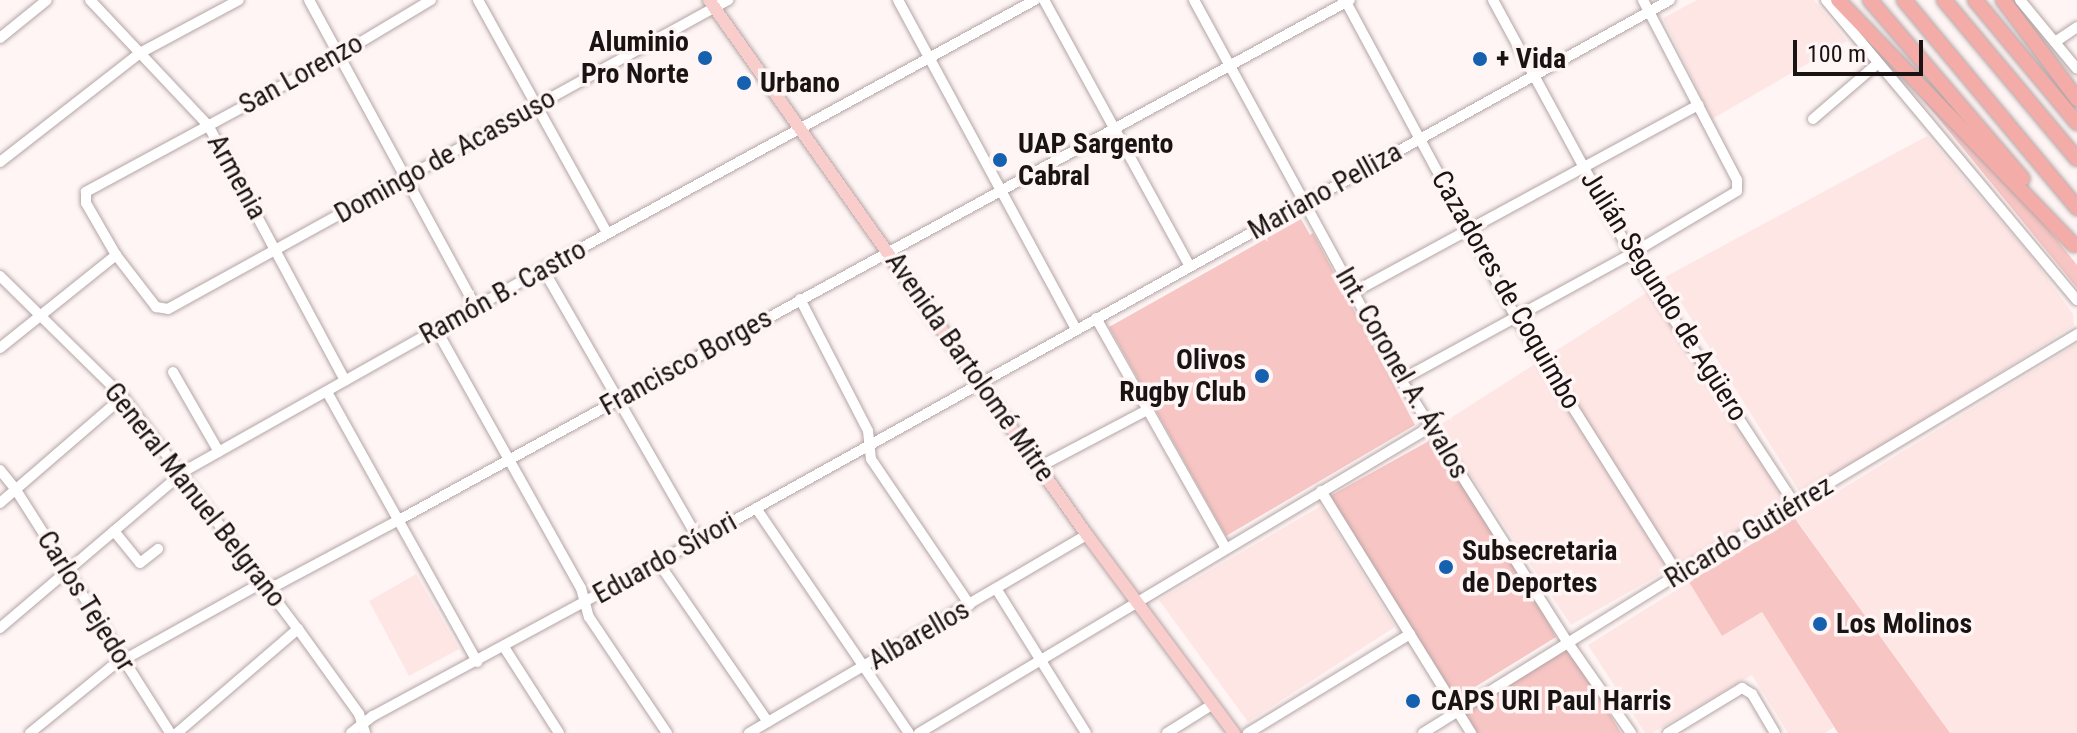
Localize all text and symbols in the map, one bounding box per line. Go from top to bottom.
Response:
scale bar [1797,24,1927,74]
place label: Aluminio Pro Norte [581,25,689,91]
street label: San Lorenzo [233,26,369,122]
text: 100 m [1807,40,1866,68]
place label: + Vida [1496,42,1566,76]
marker: Aluminio Pro Norte [696,49,714,67]
marker: + Vida [1471,50,1489,68]
place label: Urbano [760,66,840,100]
marker: Urbano [735,74,753,92]
street label: Domingo de Acassuso [329,81,561,231]
place label: UAP Sargento Cabral [1018,127,1173,193]
street label: Armenia [200,128,274,226]
street label: Mariano Pelliza [1242,135,1408,247]
marker: UAP Sargento Cabral [989,149,1011,171]
street label: Cazadores de Coquimbo [1424,165,1588,415]
street label: Julián Segundo de Agüero [1573,165,1755,427]
street label: Ramón B. Castro [414,232,592,352]
street label: Avenida Bartolomé Mitre [878,246,1062,488]
street label: Int. Coronel A. Ávalos [1328,261,1476,485]
street label: Francisco Borges [594,301,778,423]
place label: Olivos Rugby Club [1119,343,1246,409]
marker: Olivos Rugby Club [1253,367,1271,385]
street label: General Manuel Belgrano [97,376,293,614]
street label: Ricardo Gutiérrez [1659,469,1839,595]
street label: Eduardo Sívori [587,505,743,611]
street label: Carlos Tejedor [29,524,143,678]
place label: Subsecretaria de Deportes [1462,534,1617,600]
marker: Subsecretaria de Deportes [1437,558,1455,576]
street label: Albarellos [863,593,975,677]
place label: Los Molinos [1836,607,1972,641]
marker: Los Molinos [1811,615,1829,633]
place label: CAPS URI Paul Harris [1431,684,1672,718]
marker: CAPS URI Paul Harris [1402,690,1424,712]

